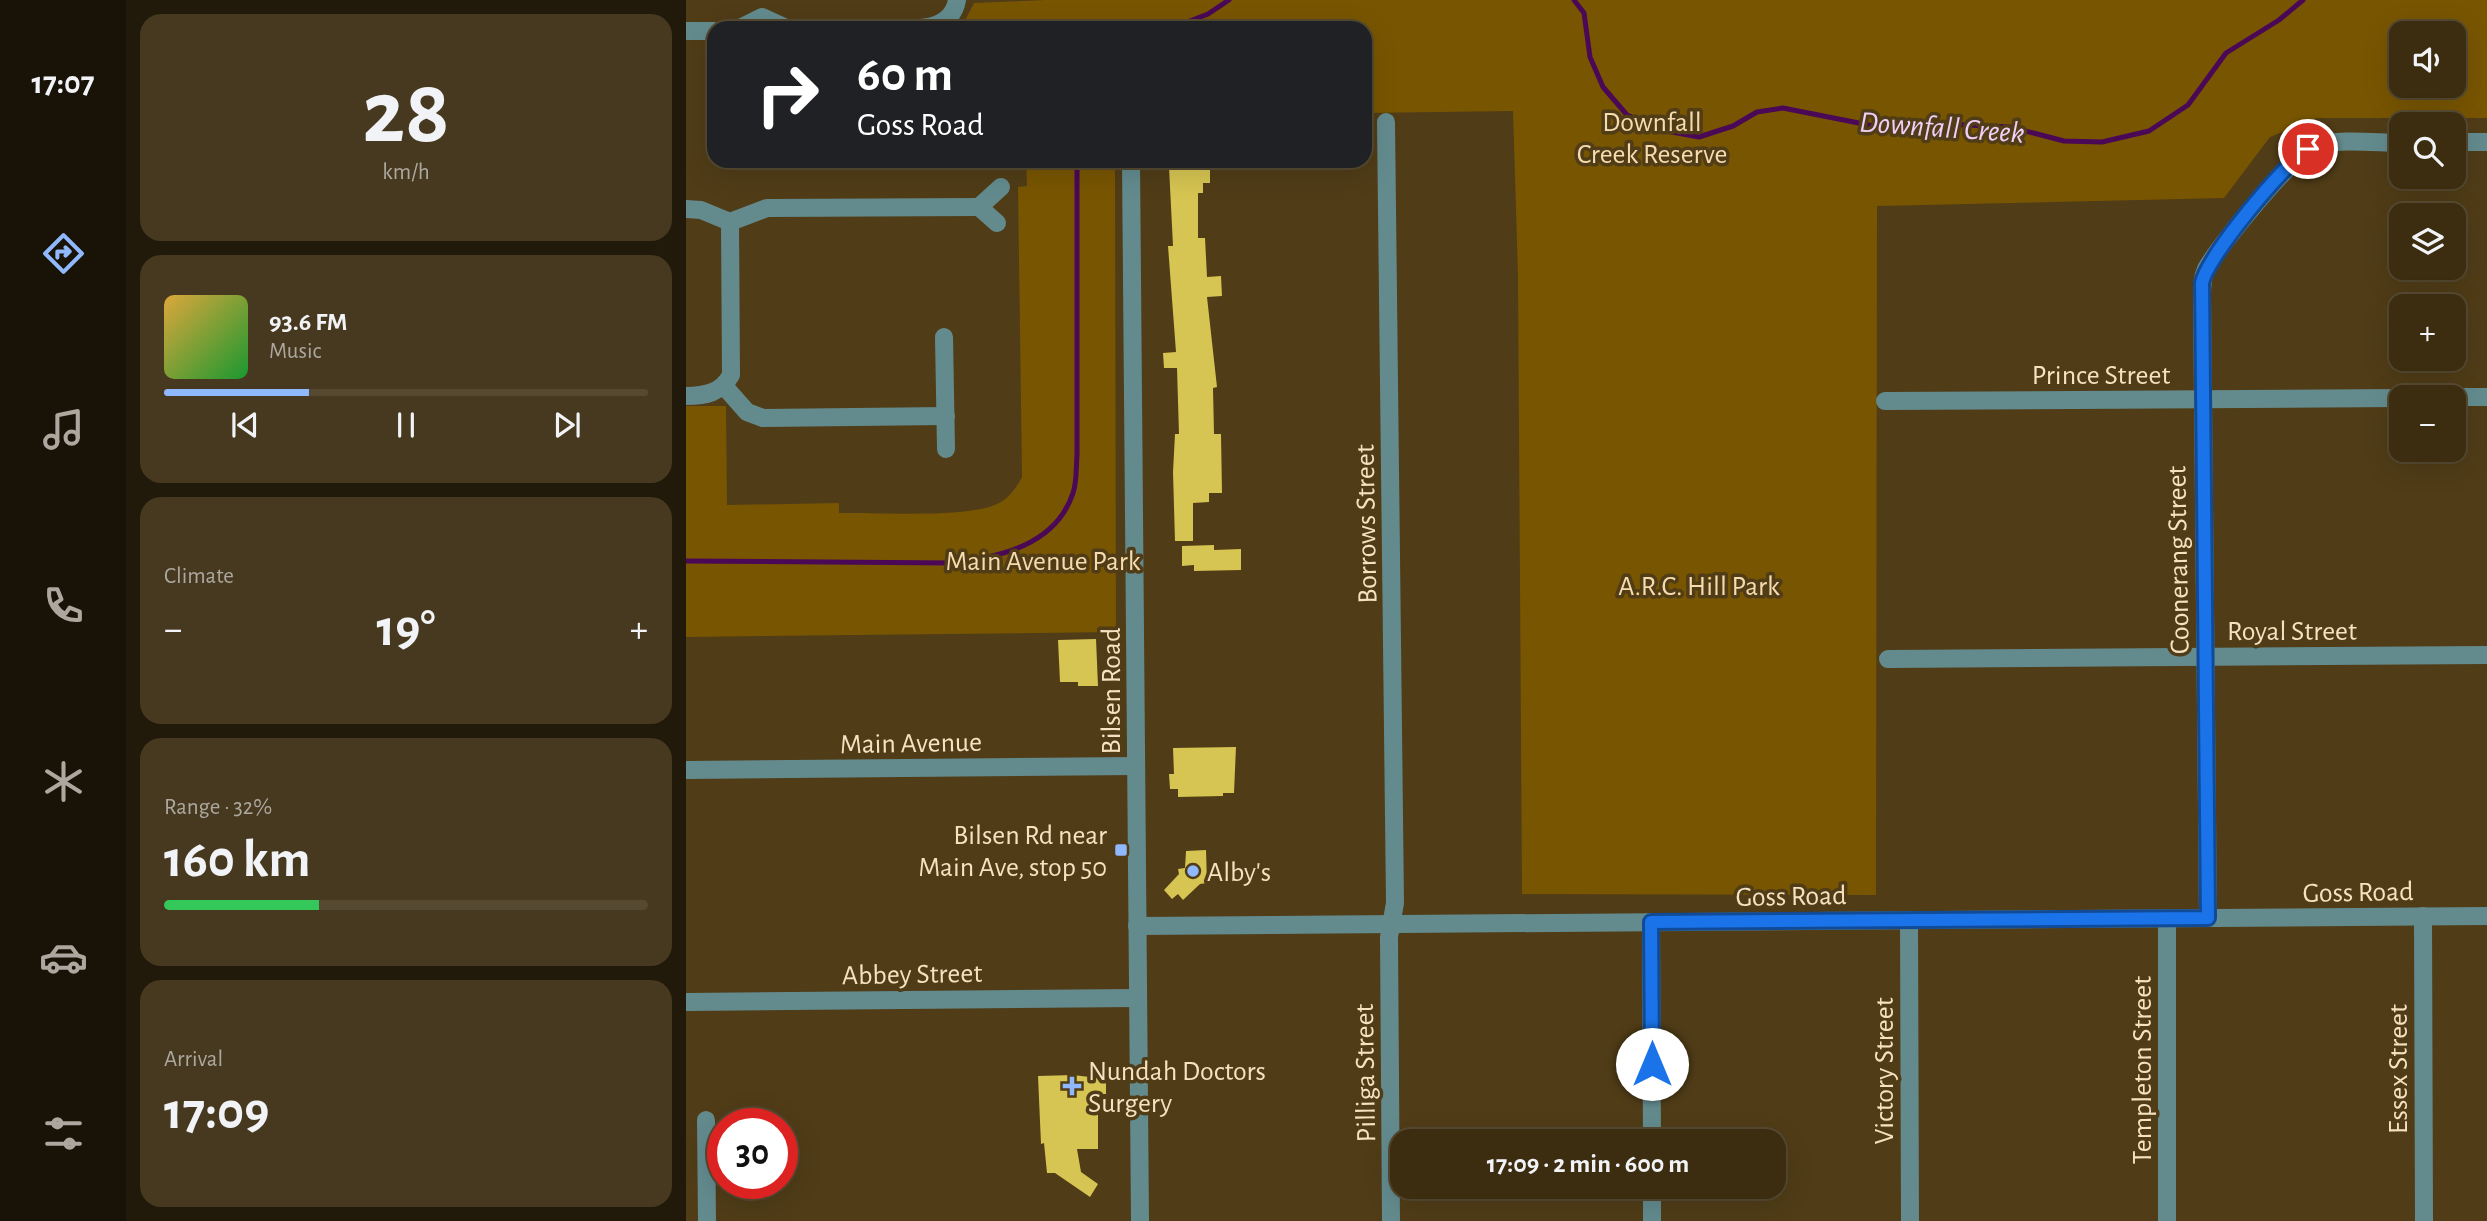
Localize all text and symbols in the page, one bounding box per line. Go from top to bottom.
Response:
map controls [2389,21,2466,462]
button: sound [2389,21,2466,98]
icon: right [742,49,833,140]
text: 60 m [857,51,953,100]
text: 17:07 [31,67,95,99]
text: 28 [362,68,450,159]
water label: Downfall Creek [1858,107,2026,149]
text: Goss Road [857,109,984,141]
park label: Downfall Creek Reserve [1577,109,1727,169]
button: search [2389,112,2466,189]
pin [2278,119,2338,179]
icon: arrive [2289,130,2327,168]
text: km/h [382,161,430,184]
button: layers [2389,203,2466,280]
icon: directions [39,229,88,278]
button: + [2389,294,2466,371]
text: 93.6 FM [269,309,348,335]
text: Music [269,340,321,363]
street label: Prince Street [2032,362,2170,390]
button: − [2389,385,2466,462]
icon: music [39,405,88,454]
icon: previous [226,406,264,444]
icon: pause [387,406,425,444]
icon: next [548,406,586,444]
street label: Borrows Street [1352,444,1382,604]
street label: Coonerang Street [2163,465,2195,654]
park label: Main Avenue Park [945,548,1141,576]
text: Climate [164,565,234,588]
park label: A.R.C. Hill Park [1618,573,1780,601]
icon: phone [39,581,88,630]
text: 19° [376,603,436,655]
text: − [164,611,182,649]
text: + [630,611,648,649]
street label: Royal Street [2227,618,2357,646]
street label: Bilsen Road [1098,628,1126,754]
street label: Main Avenue [840,729,982,759]
icon: climate [39,757,88,806]
text: Range · 32% [164,796,272,819]
place label: Bilsen Rd near Main Ave, stop 50 [918,822,1107,882]
text: 160 km [164,834,310,886]
marker: Bilsen Rd near Main Ave, stop 50 [1113,842,1129,858]
place label: Alby's [1207,859,1271,887]
marker: Alby's [1185,863,1201,879]
street label: Goss Road [2302,878,2414,908]
street label: Goss Road [1735,882,1847,912]
icon: car [39,933,88,982]
street label: Abbey Street [842,960,983,990]
street label: Templeton Street [2129,976,2157,1164]
street label: Victory Street [1871,997,1899,1145]
street label: Pilliga Street [1351,1003,1381,1143]
street label: Essex Street [2385,1004,2413,1134]
position arrow [1615,1027,1689,1101]
text: Arrival [164,1048,223,1071]
place label: Nundah Doctors Surgery [1088,1058,1266,1118]
marker: Nundah Doctors Surgery [1062,1076,1082,1096]
text: 17:09 [164,1086,269,1138]
speed limit sign: 30 [707,1108,798,1199]
icon: filters [39,1109,88,1158]
text: 17:09 · 2 min · 600 m [1487,1151,1689,1177]

